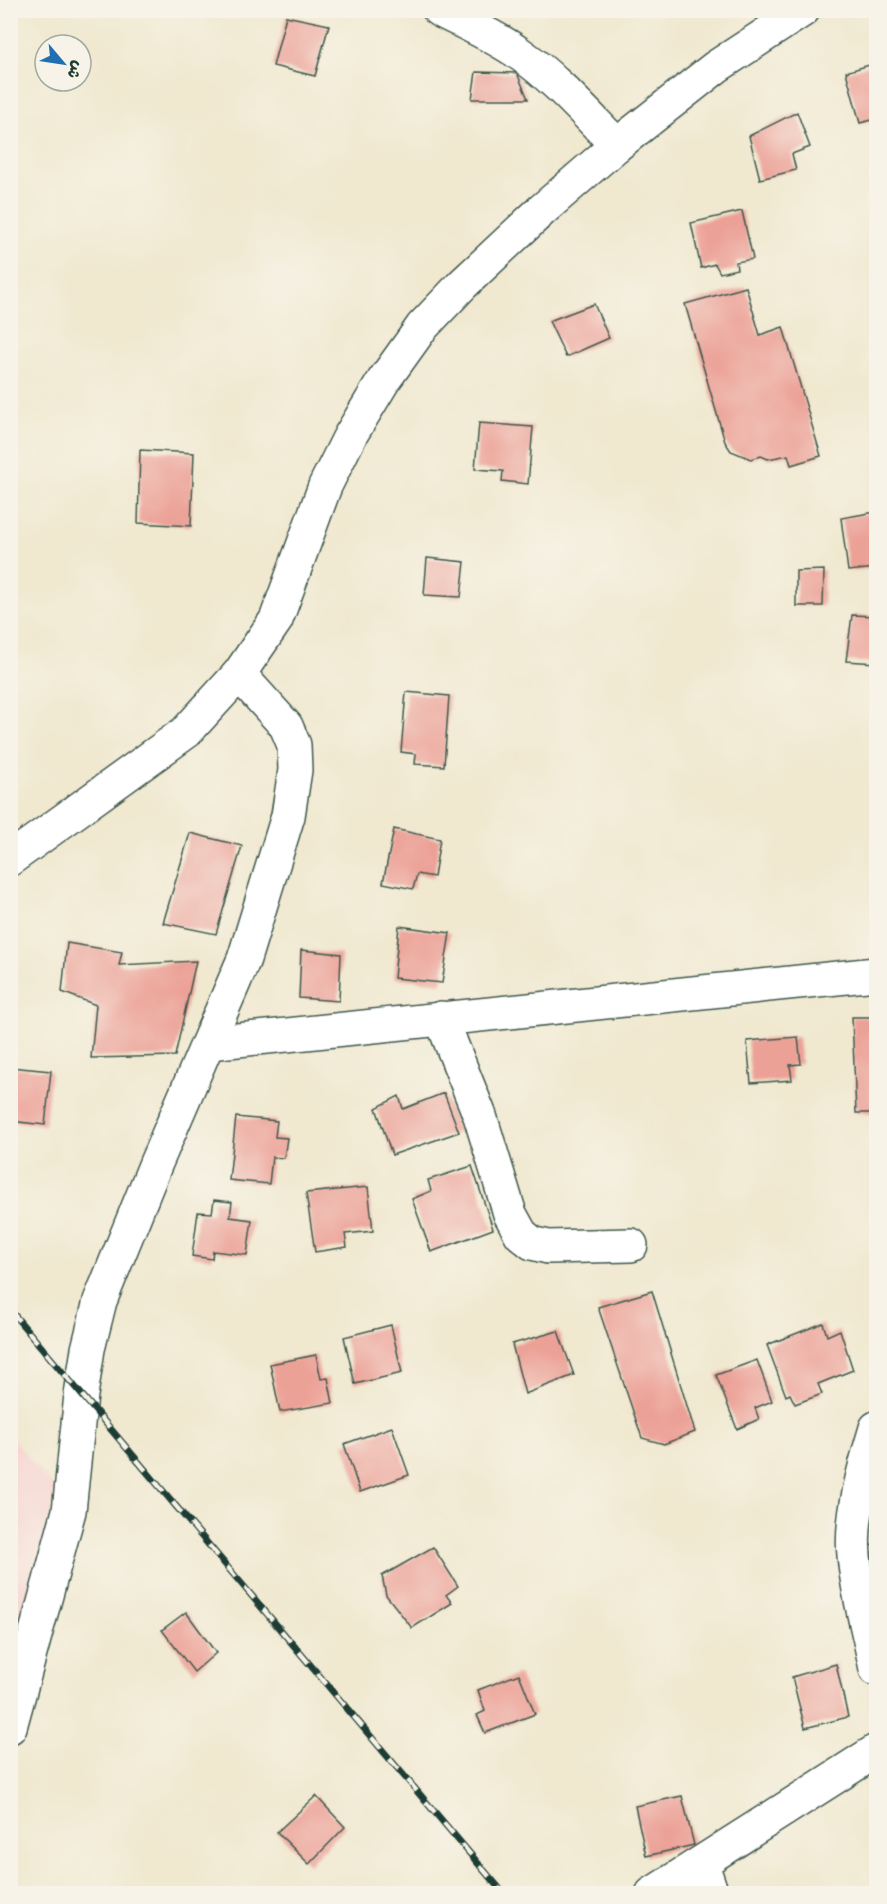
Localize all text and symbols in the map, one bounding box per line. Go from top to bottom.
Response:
north arrow [33,33,93,93]
text: ش [60,56,89,83]

